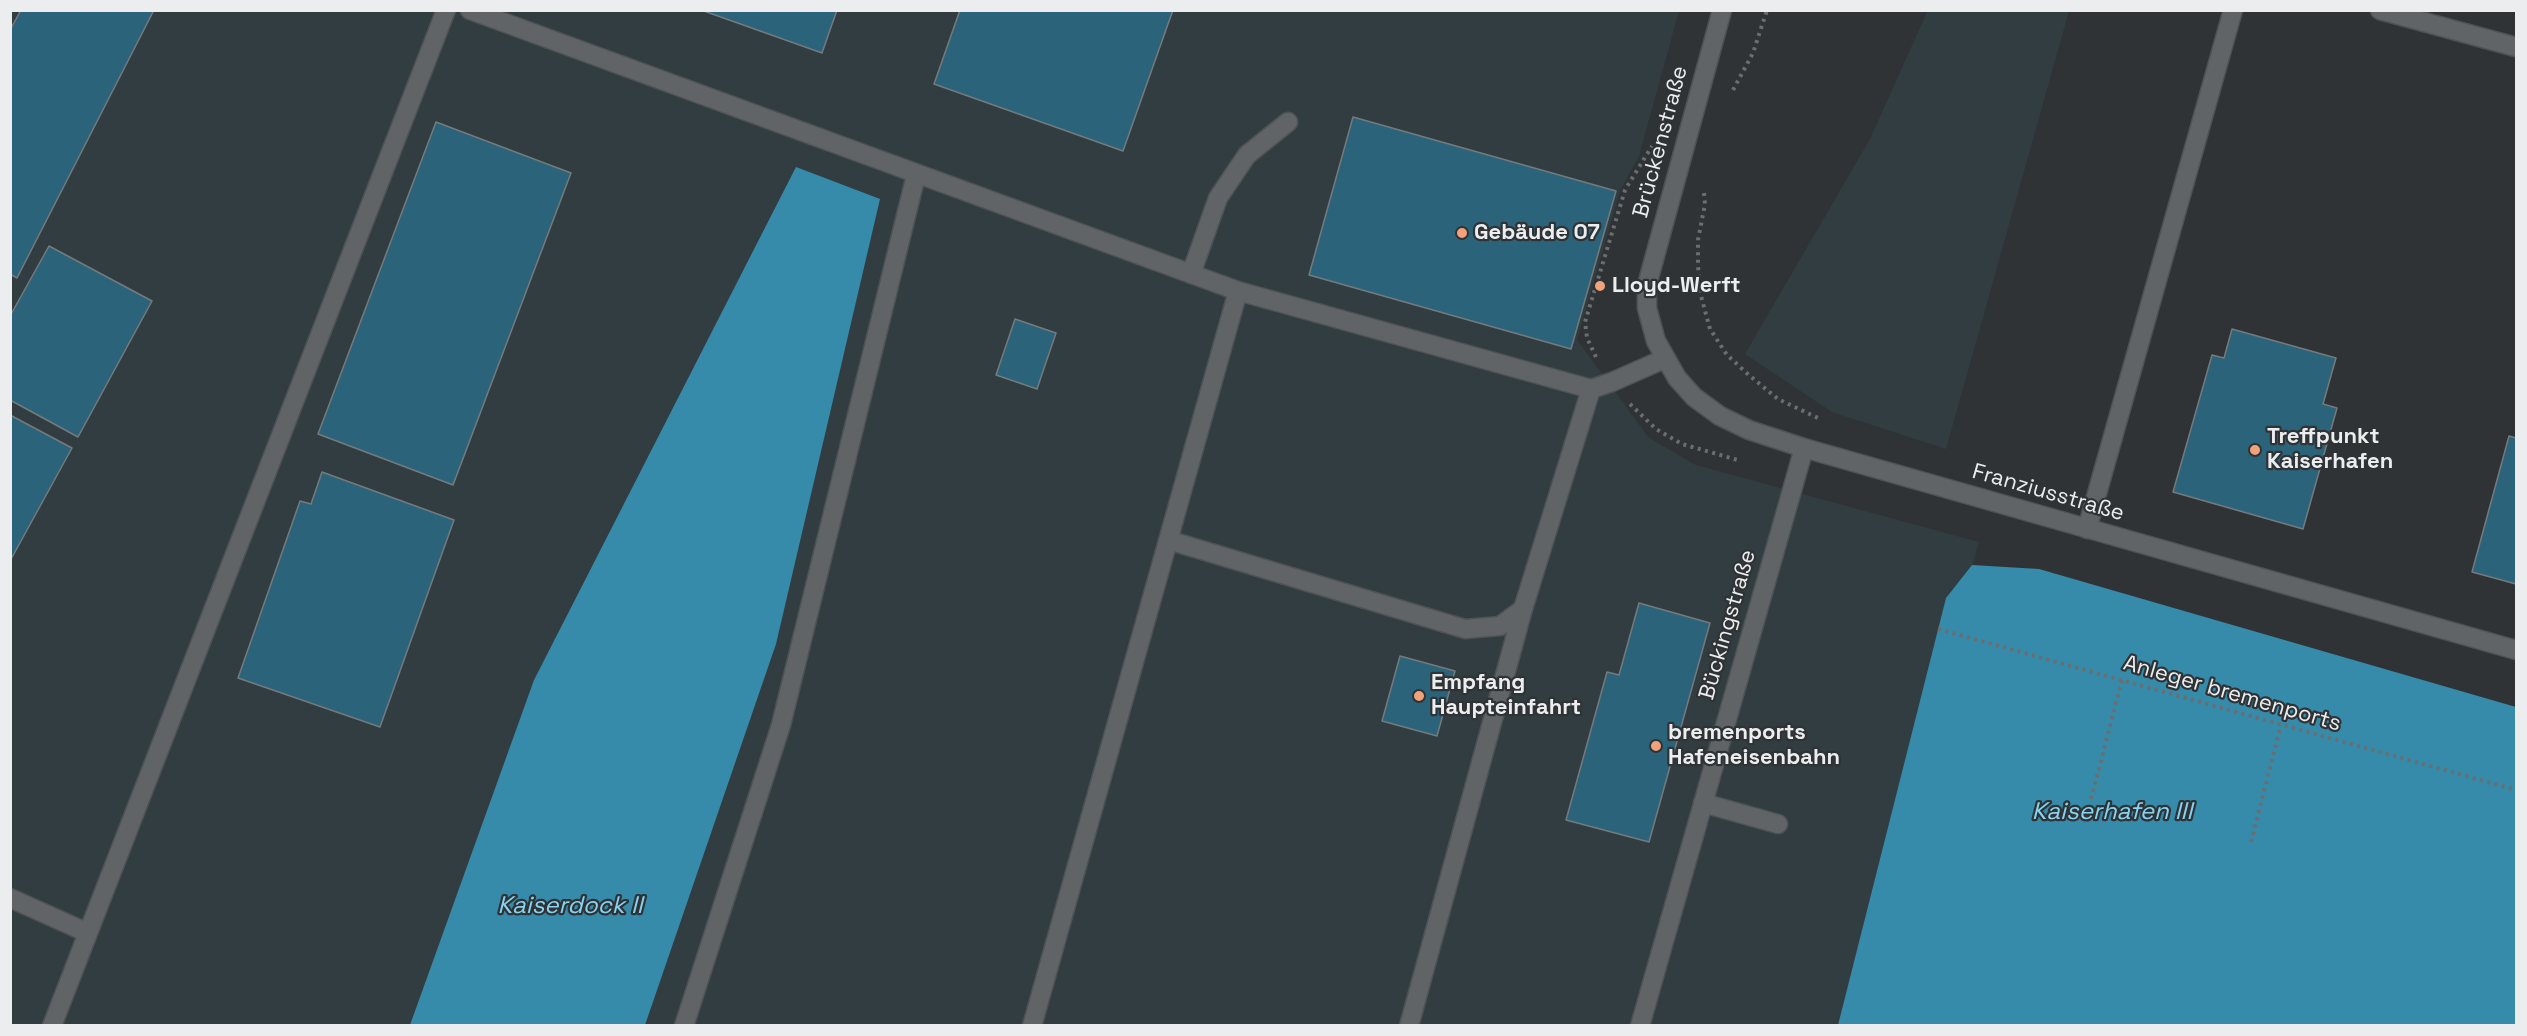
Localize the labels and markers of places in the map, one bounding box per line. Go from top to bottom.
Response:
place label: Gebäude 07 [1474,220,1600,246]
marker: Gebäude 07 [1455,226,1469,240]
place label: Lloyd-Werft [1612,273,1741,299]
marker: Lloyd-Werft [1593,279,1607,293]
place label: Treffpunkt Kaiserhafen [2267,424,2393,476]
marker: Treffpunkt Kaiserhafen [2248,443,2262,457]
place label: Empfang Haupteinfahrt [1431,670,1581,722]
marker: Empfang Haupteinfahrt [1412,689,1426,703]
place label: bremenports Hafeneisenbahn [1668,720,1840,772]
marker: bremenports Hafeneisenbahn [1649,739,1663,753]

